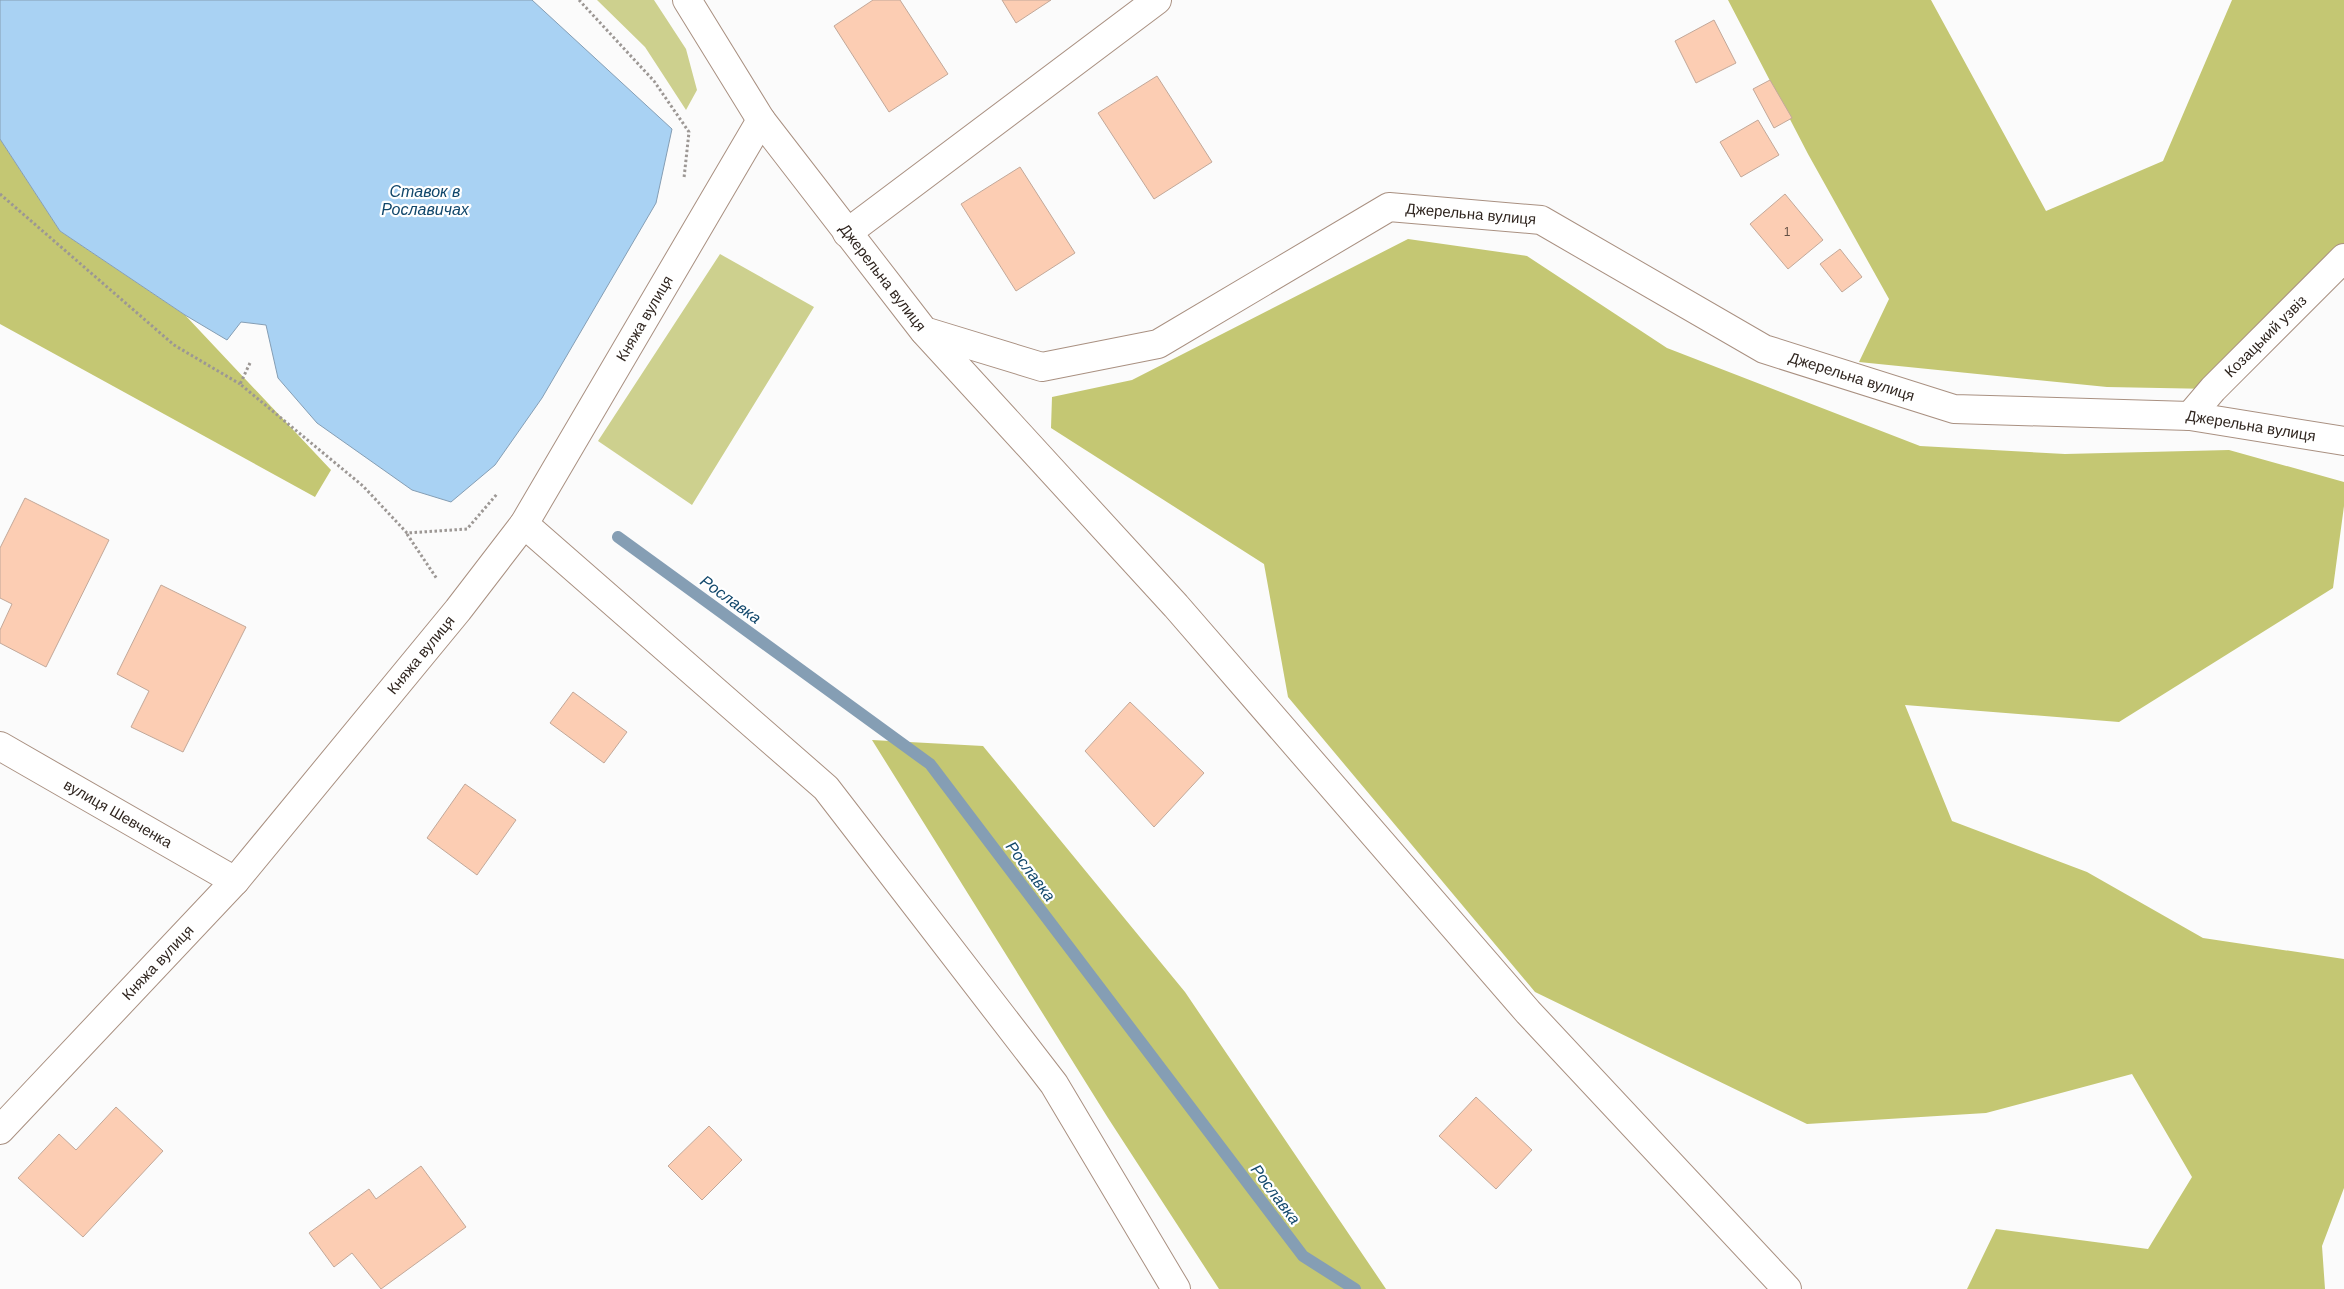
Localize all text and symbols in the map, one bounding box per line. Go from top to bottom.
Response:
water label: Ставок в Рославичах [381,183,470,218]
street label: Джерельна вулиця [1405,199,1537,228]
street label: Джерельна вулиця [836,220,930,334]
house number: 1 [1784,225,1791,239]
street label: Княжа вулиця [612,272,676,364]
street label: Козацький узвіз [2221,291,2310,380]
street label: Джерельна вулиця [1787,348,1917,404]
street label: Джерельна вулиця [2185,407,2317,444]
water label: Рославка [697,572,764,627]
street label: Княжа вулиця [383,612,458,697]
street label: вулиця Шевченка [61,776,176,851]
water label: Рославка [1003,838,1059,904]
street label: Княжа вулиця [118,921,197,1003]
water label: Рославка [1248,1161,1304,1227]

